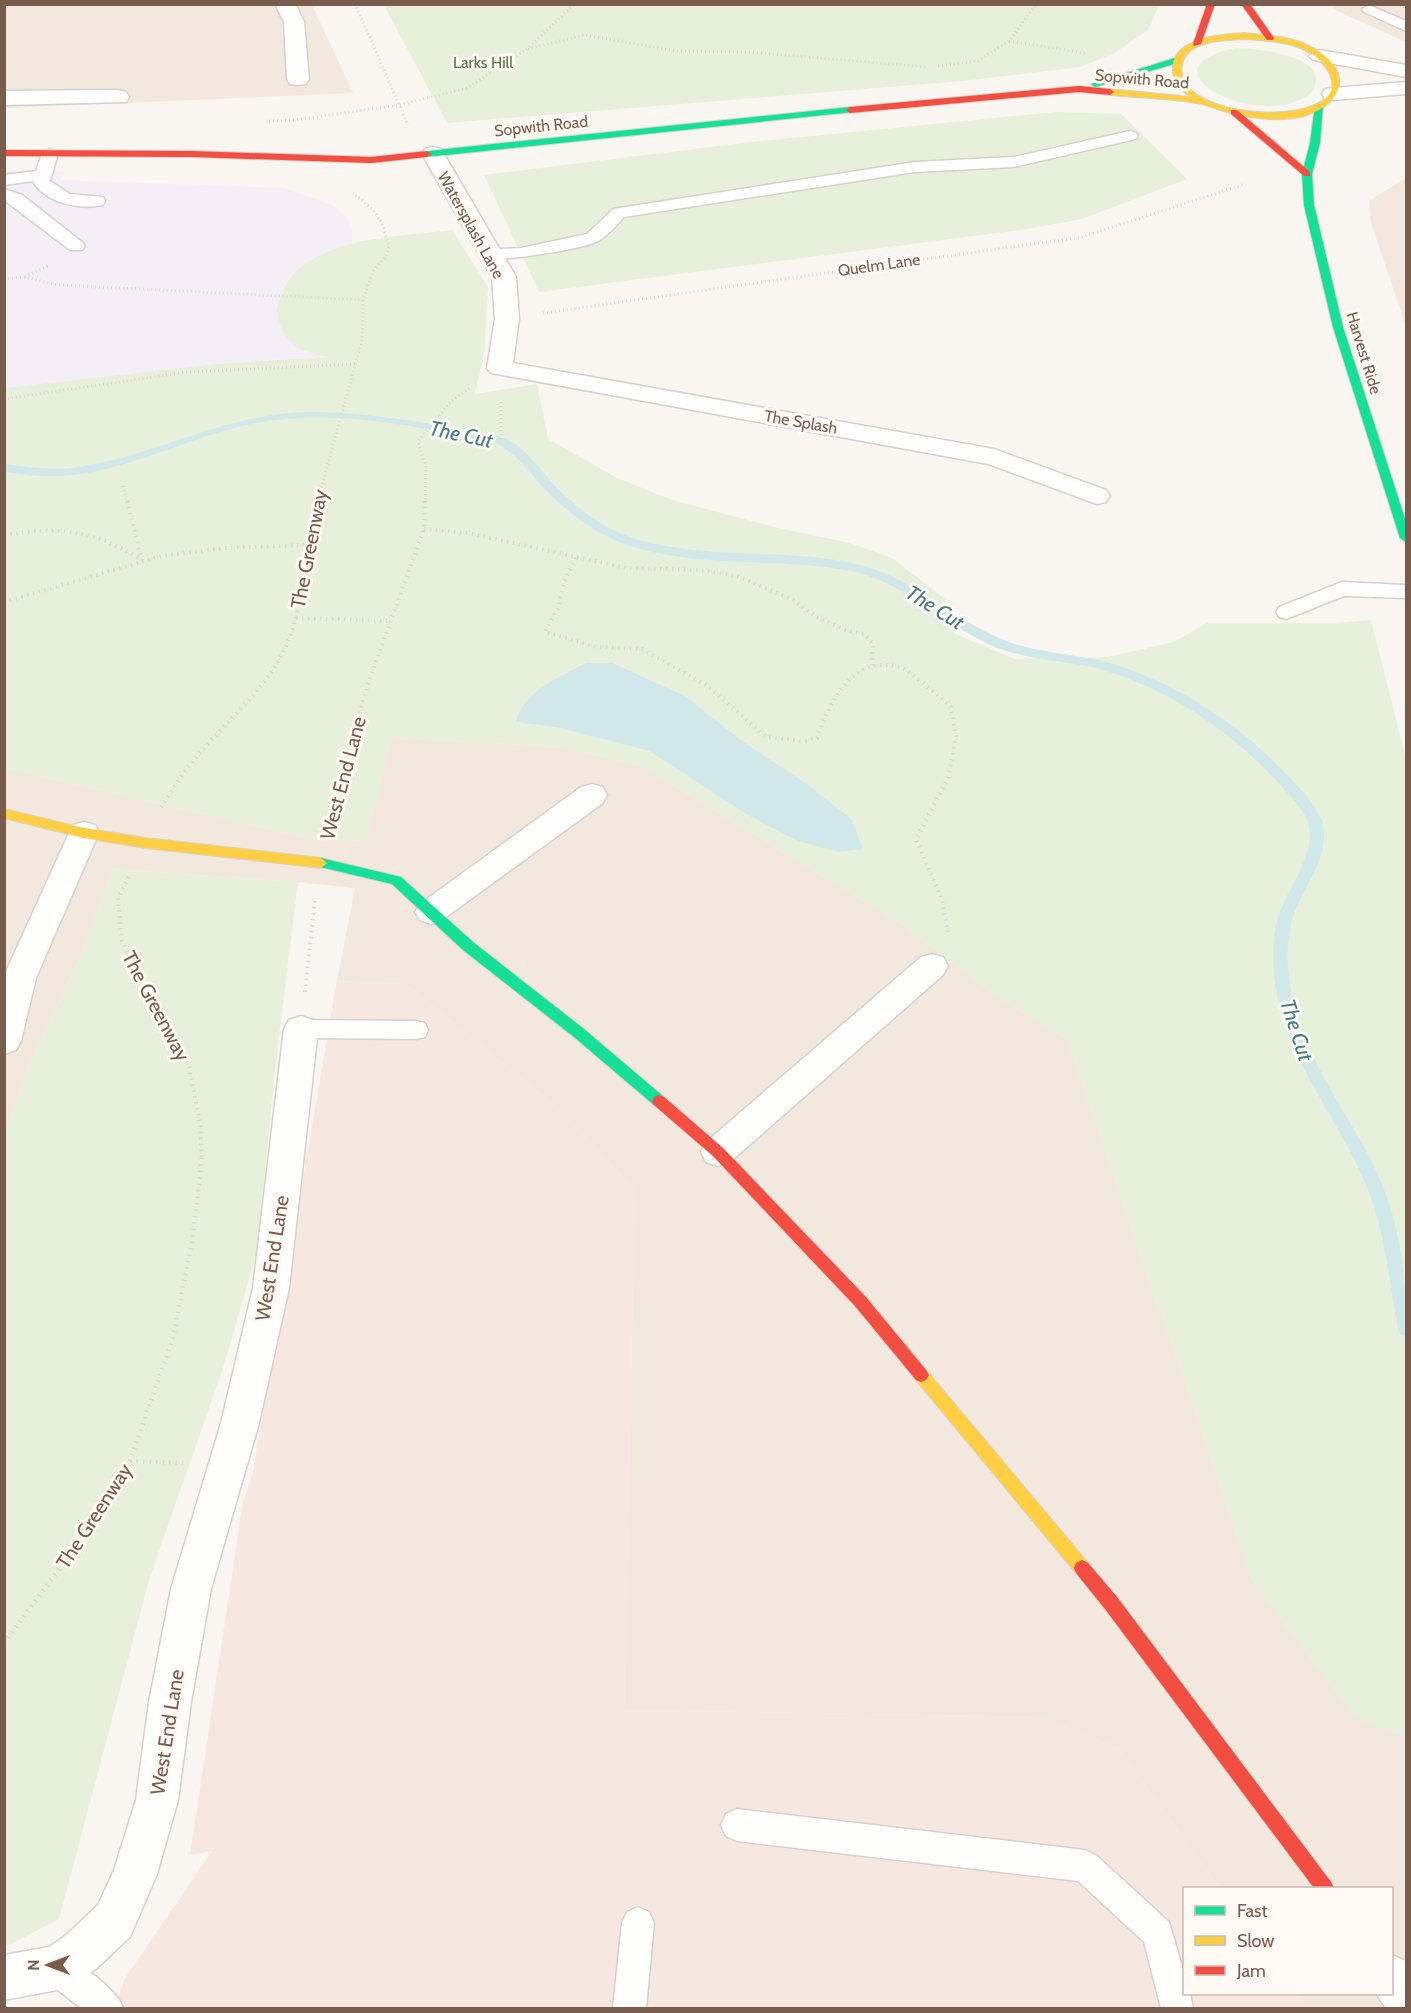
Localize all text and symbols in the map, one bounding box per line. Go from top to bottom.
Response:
park label: Larks Hill [453,53,513,72]
street label: Sopwith Road [1094,65,1190,93]
street label: Sopwith Road [493,112,589,140]
street label: Watersplash Lane [434,168,508,282]
street label: Quelm Lane [837,250,921,280]
street label: Harvest Ride [1342,309,1386,397]
street label: The Splash [763,406,839,438]
water label: The Cut [427,415,495,453]
street label: The Greenway [286,487,332,611]
water label: The Cut [901,579,969,635]
street label: West End Lane [315,714,371,842]
street label: The Greenway [117,947,195,1065]
water label: The Cut [1275,996,1319,1065]
street label: West End Lane [250,1194,294,1322]
street label: The Greenway [51,1459,137,1573]
street label: West End Lane [145,1668,189,1796]
legend [1183,1887,1393,1995]
text: Fast [1237,1900,1268,1922]
text: Slow [1237,1930,1274,1952]
north arrow [18,1935,78,1995]
text: N [24,1959,43,1971]
text: Jam [1236,1960,1266,1982]

